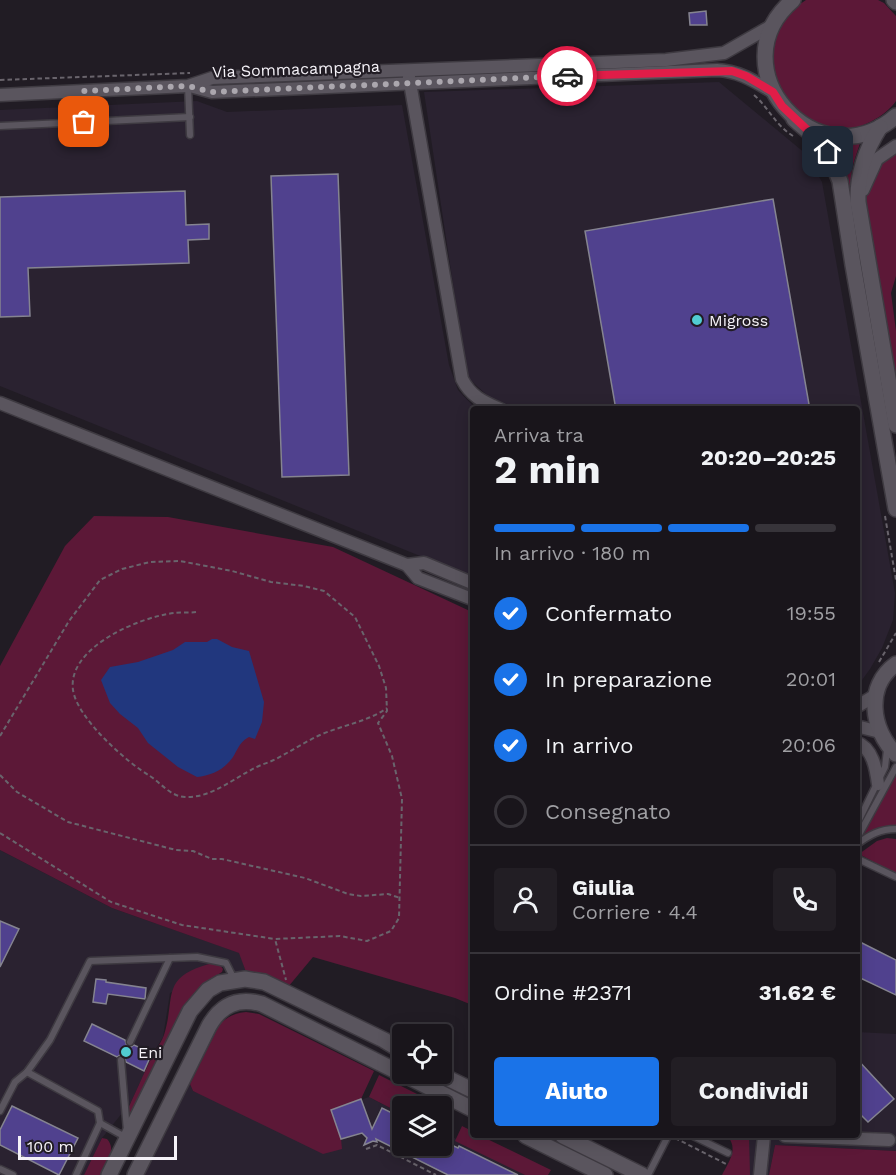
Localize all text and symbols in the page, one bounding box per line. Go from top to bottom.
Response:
courier [537,46,597,106]
street label: Via Sommacampagna [212,57,380,81]
icon: car [551,60,584,93]
pin [58,96,109,147]
icon: bag [67,105,100,138]
pin [802,126,853,177]
icon: home [811,135,844,168]
place label: Migross [709,311,768,330]
marker: Migross [690,313,704,327]
text: Arriva tra [494,423,584,447]
text: 20:20–20:25 [701,445,836,470]
text: 2 min [494,447,601,492]
text: In arrivo · 180 m [494,541,651,565]
icon: check [494,597,527,630]
text: Confermato [545,601,672,626]
text: 19:55 [787,601,836,625]
icon: check [494,663,527,696]
text: In preparazione [545,667,712,692]
text: 20:01 [786,667,836,691]
icon: check [494,729,527,762]
text: In arrivo [545,733,633,758]
text: 20:06 [781,733,836,757]
text: Consegnato [545,799,671,824]
button: person [494,868,557,931]
button: phone [773,868,836,931]
text: Giulia [572,875,634,900]
text: Corriere · 4.4 [572,900,698,924]
text: Ordine #2371 [494,980,632,1005]
text: 31.62 € [759,980,836,1005]
map controls [392,1024,452,1156]
button: locate [392,1024,452,1084]
place label: Eni [138,1043,162,1062]
marker: Eni [119,1045,133,1059]
button: Aiuto [494,1057,659,1126]
button: Condividi [671,1057,836,1126]
button: layers [392,1096,452,1156]
scale bar [18,1133,177,1160]
text: 100 m [27,1137,74,1156]

